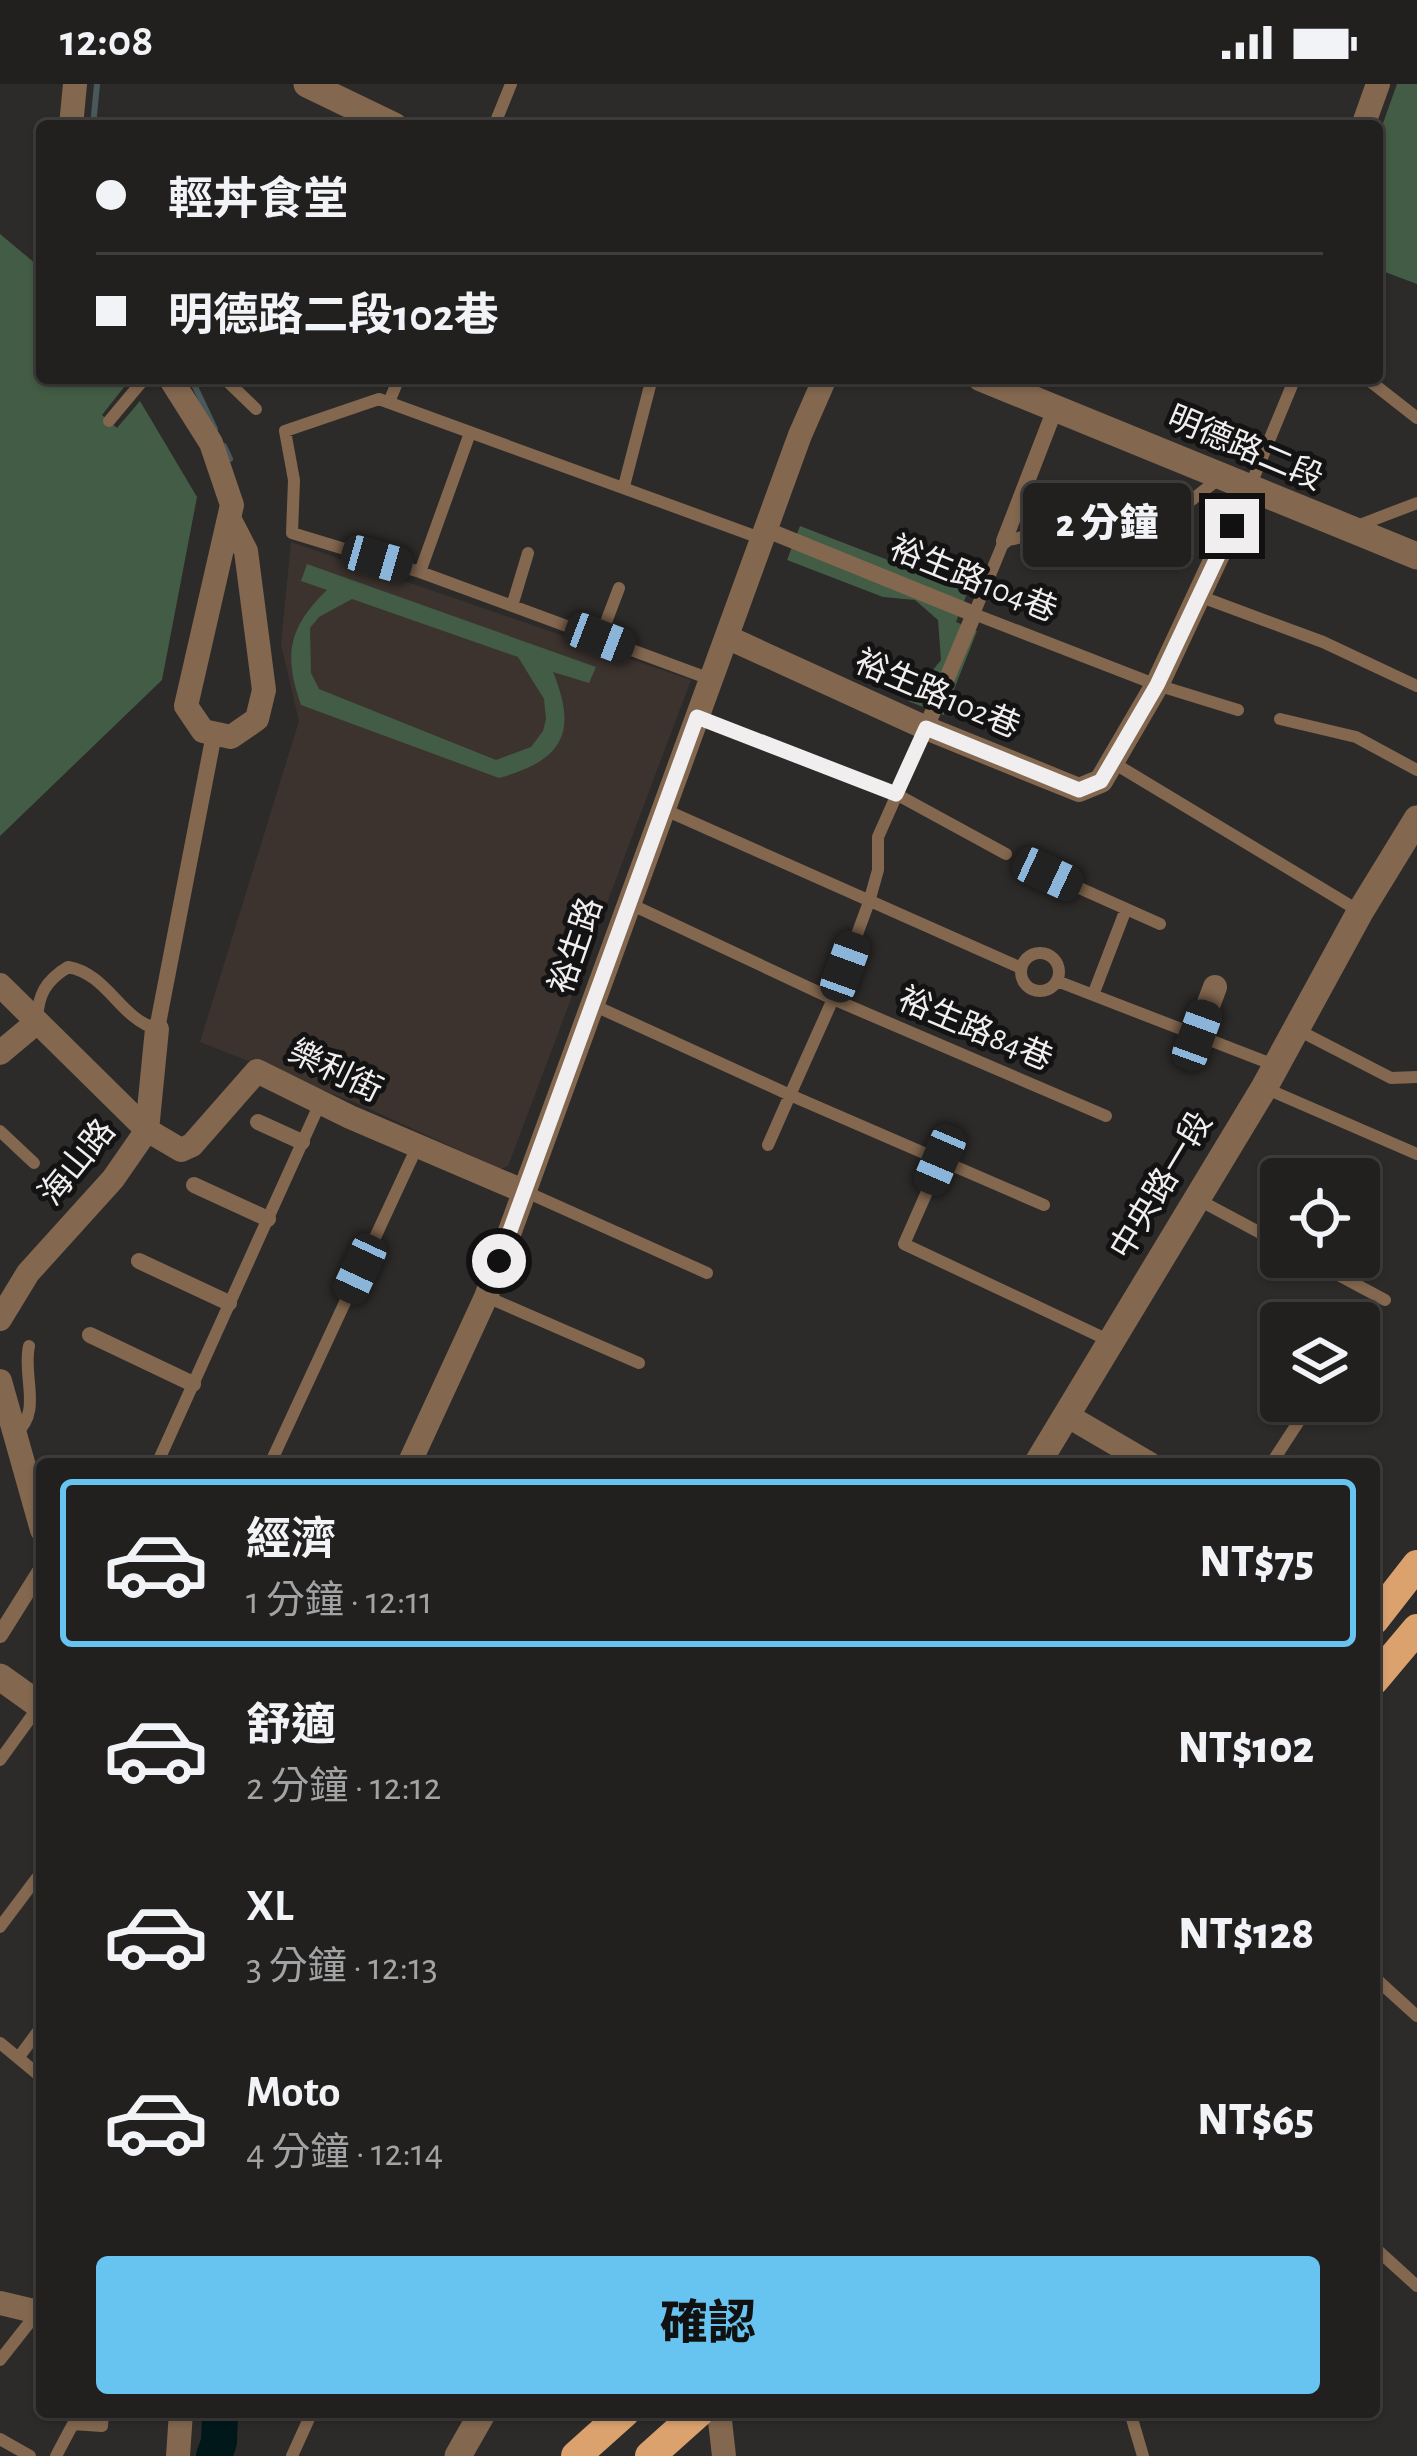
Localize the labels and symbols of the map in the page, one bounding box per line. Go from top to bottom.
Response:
street label: 明德路二段 [1163,400,1328,496]
callout: 2 分鐘 [1022,484,1190,568]
route end [1205,499,1259,553]
street label: 裕生路104巷 [885,530,1062,628]
car [337,532,417,586]
car [560,608,640,668]
street label: 裕生路102巷 [850,644,1025,745]
car [1008,842,1088,906]
street label: 裕生路 [543,893,609,998]
car [816,927,874,1007]
street label: 裕生路84巷 [893,981,1057,1077]
car [1168,995,1226,1075]
street label: 樂利街 [283,1033,388,1109]
street label: 中央路一段 [1104,1106,1219,1265]
street label: 海山路 [32,1113,122,1212]
car [909,1120,971,1200]
car [328,1229,392,1309]
route start [472,1234,526,1288]

